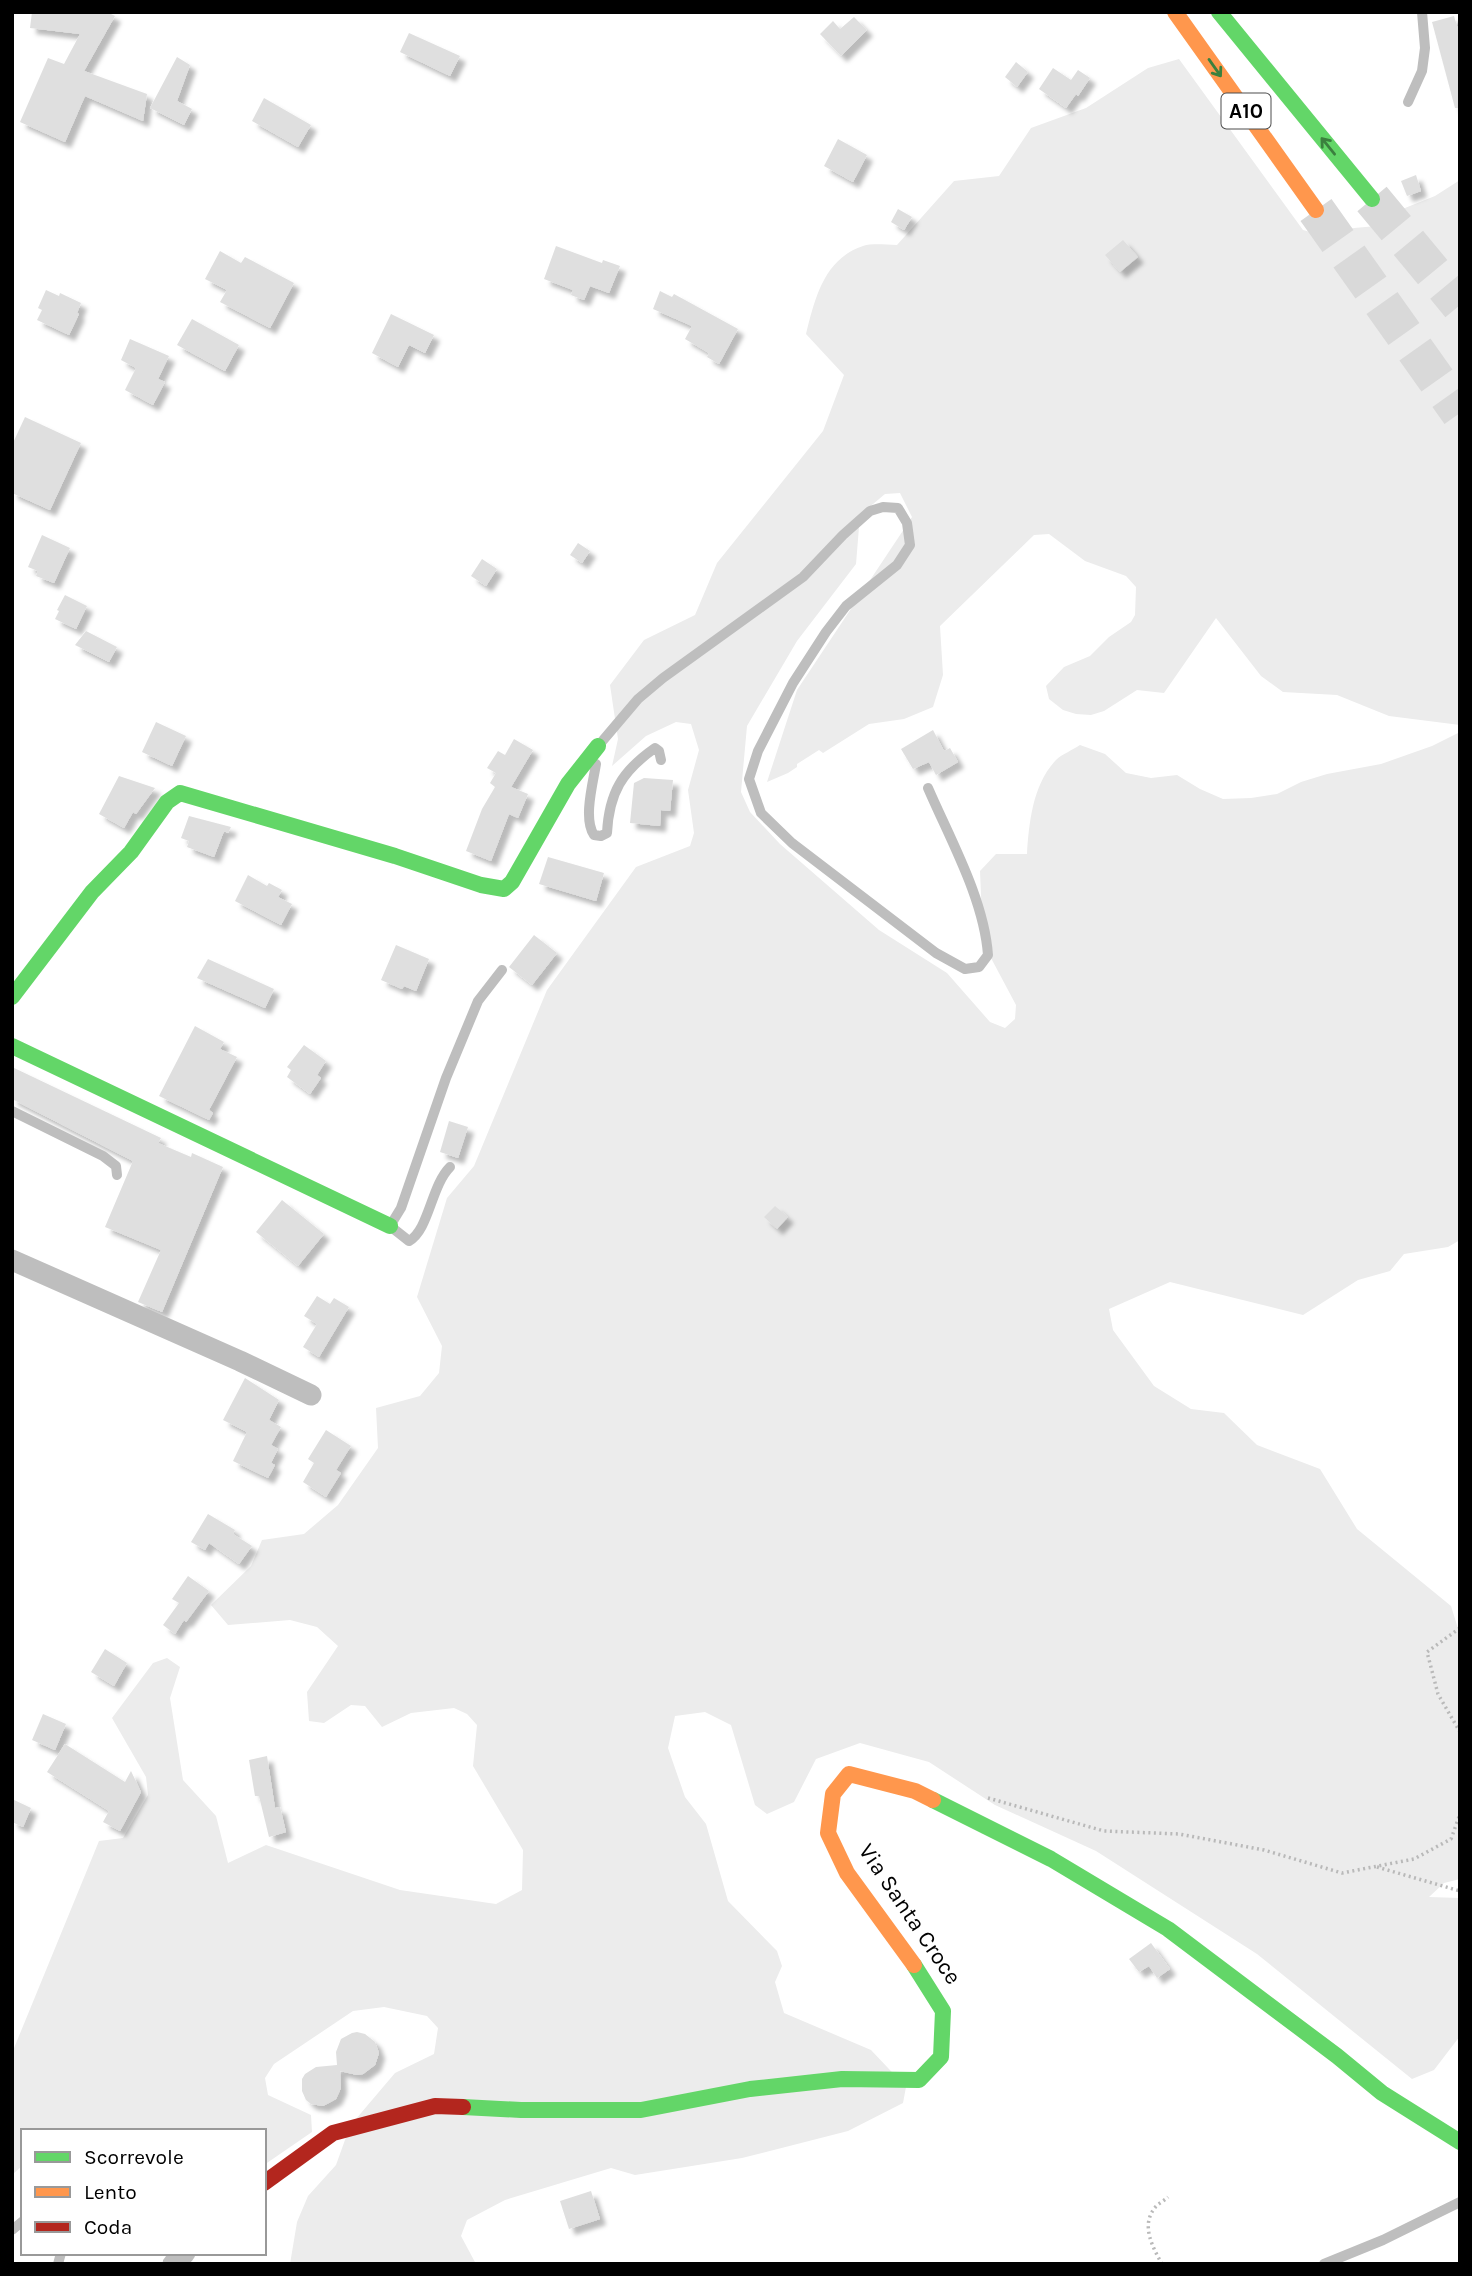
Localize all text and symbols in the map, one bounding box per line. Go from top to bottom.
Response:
one-way arrow [1208,58,1222,77]
road number: A10 [1222,94,1270,128]
one-way arrow [1321,138,1336,156]
street label: Via Santa Croce [853,1839,967,1989]
legend [21,2129,266,2255]
text: Scorrevole [84,2145,184,2169]
text: Lento [84,2180,137,2204]
text: Coda [84,2215,132,2239]

